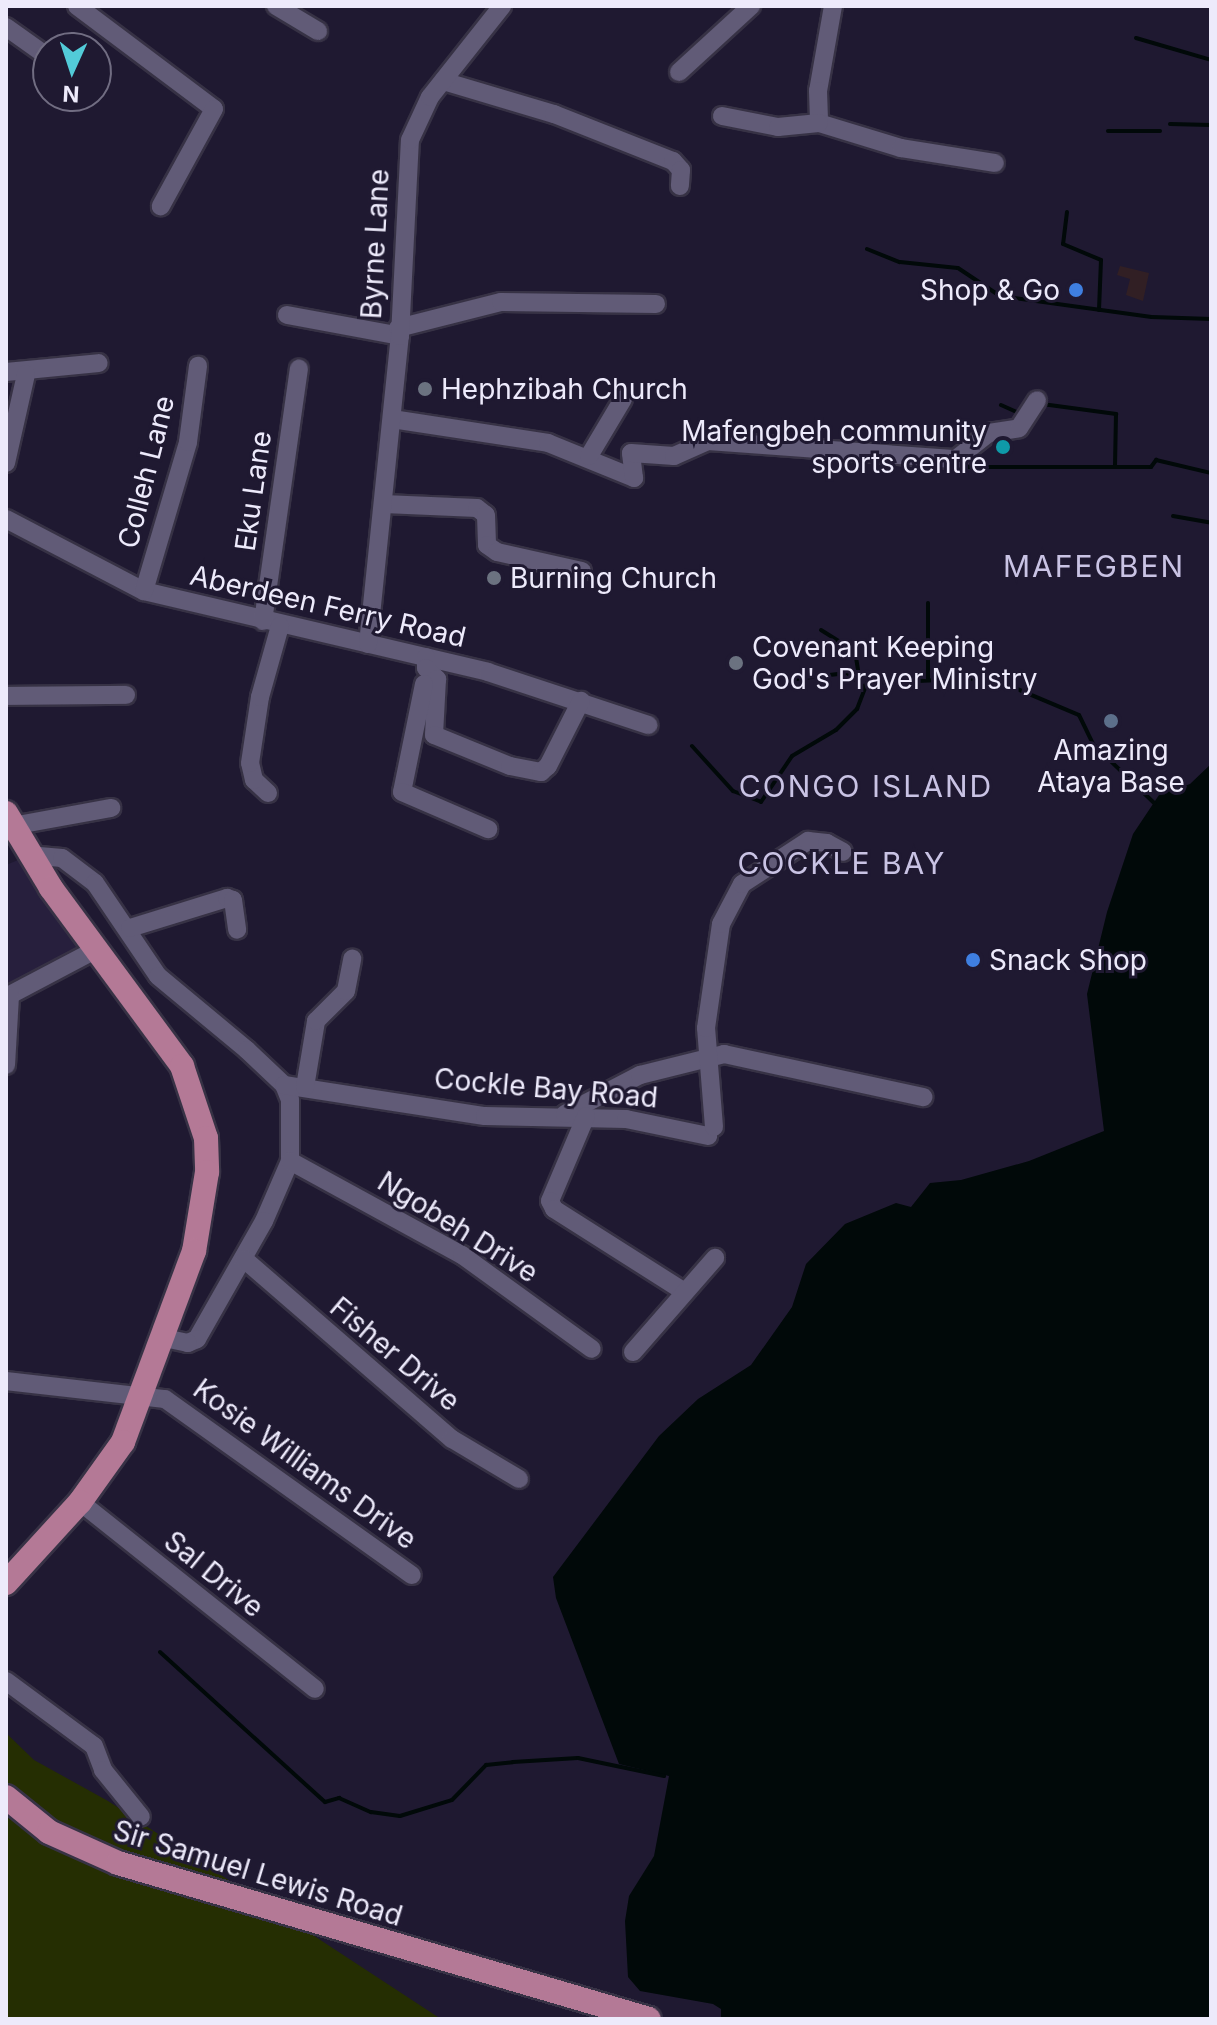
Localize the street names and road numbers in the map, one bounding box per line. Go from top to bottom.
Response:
street label: Byrne Lane [354,168,396,320]
street label: Colleh Lane [111,392,181,552]
street label: Eku Lane [228,429,278,553]
street label: Aberdeen Ferry Road [187,558,469,654]
street label: Cockle Bay Road [433,1061,659,1115]
street label: Ngobeh Drive [372,1164,544,1290]
street label: Fisher Drive [323,1290,467,1418]
street label: Kosie Williams Drive [187,1372,423,1556]
street label: Sal Drive [158,1524,270,1624]
street label: Sir Samuel Lewis Road [109,1813,407,1933]

